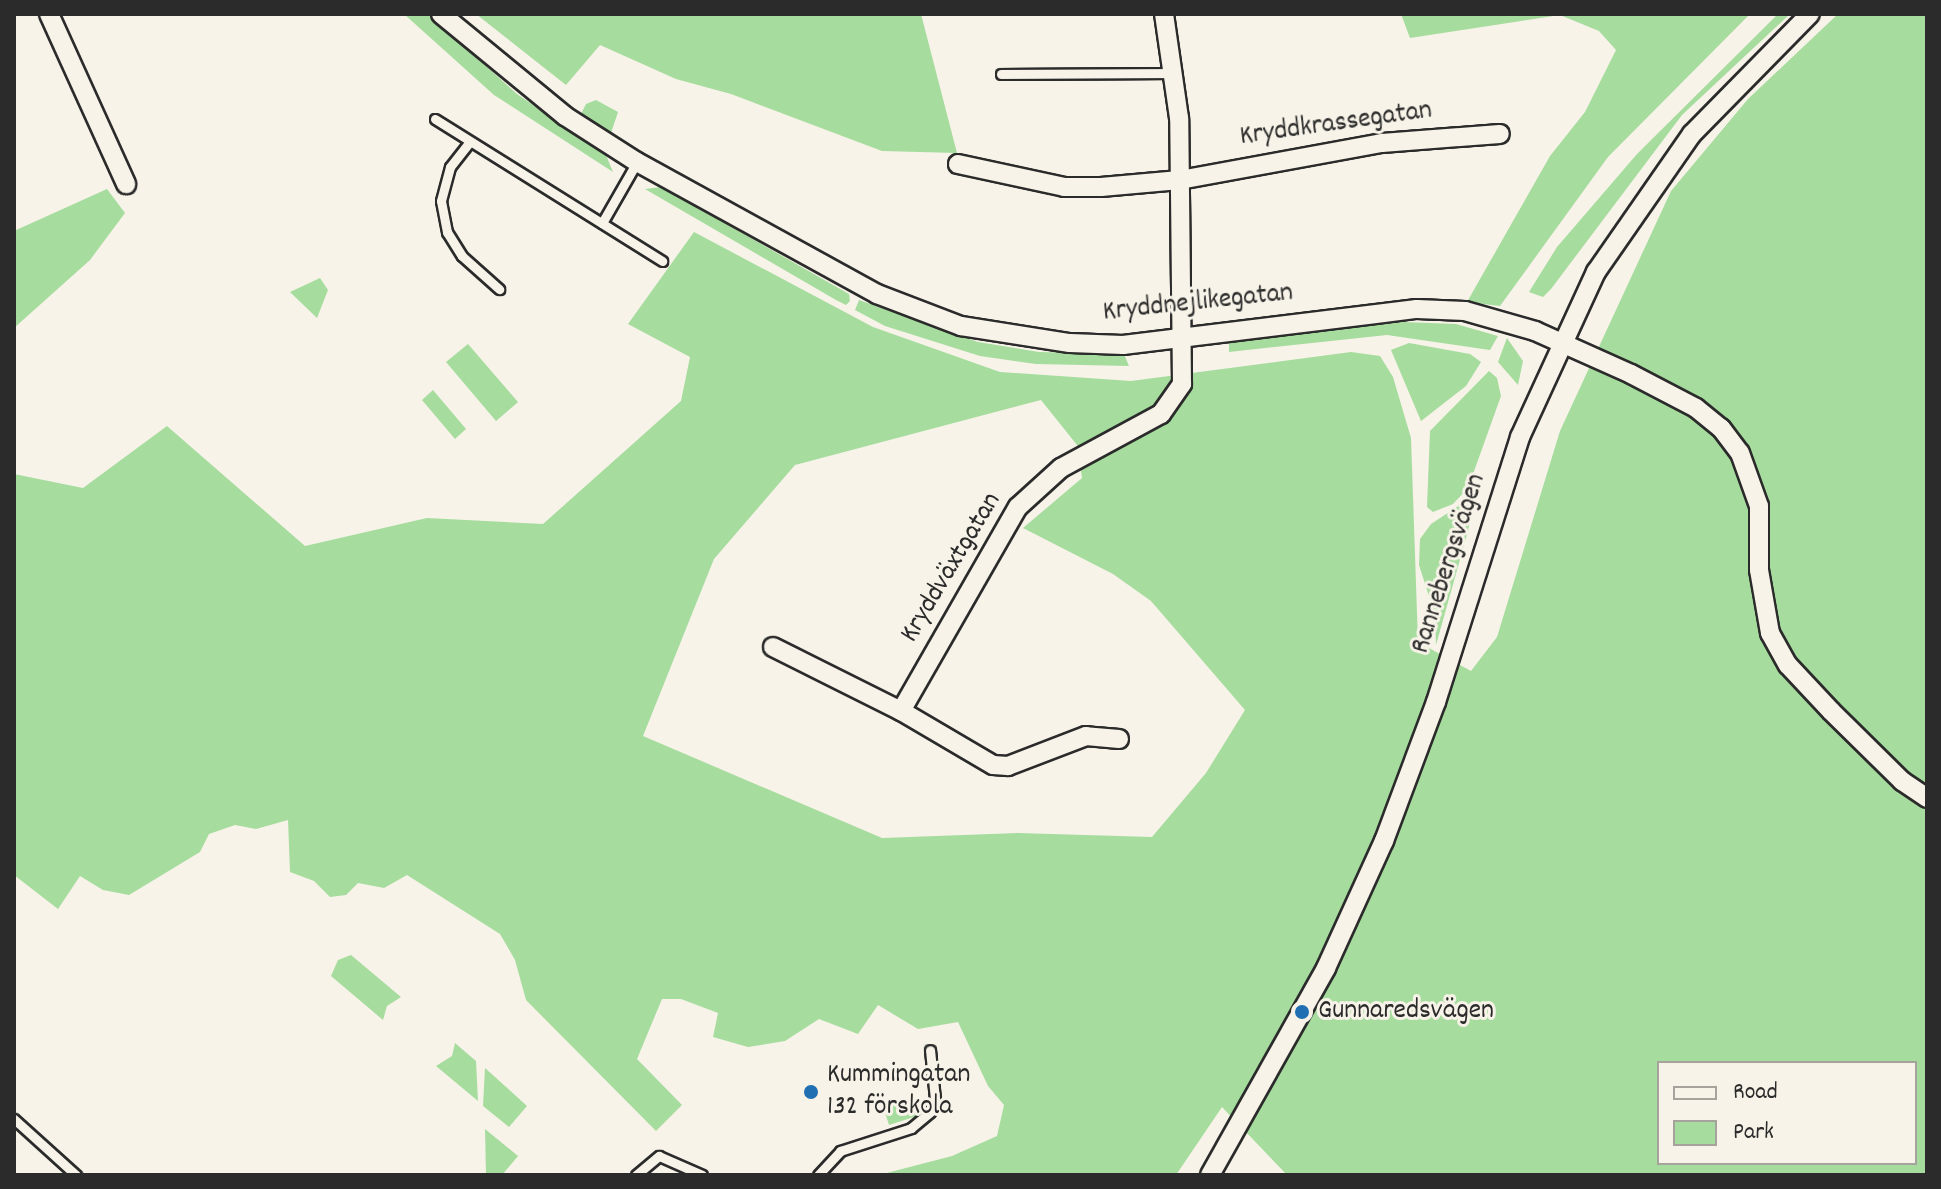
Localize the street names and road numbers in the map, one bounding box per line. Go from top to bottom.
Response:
street label: Kryddkrassegatan [1238,95,1434,155]
street label: Kryddnejlikegatan [1101,277,1295,331]
street label: Rannebergsvägen [1405,470,1495,658]
street label: Kryddväxtgatan [894,487,1010,649]

